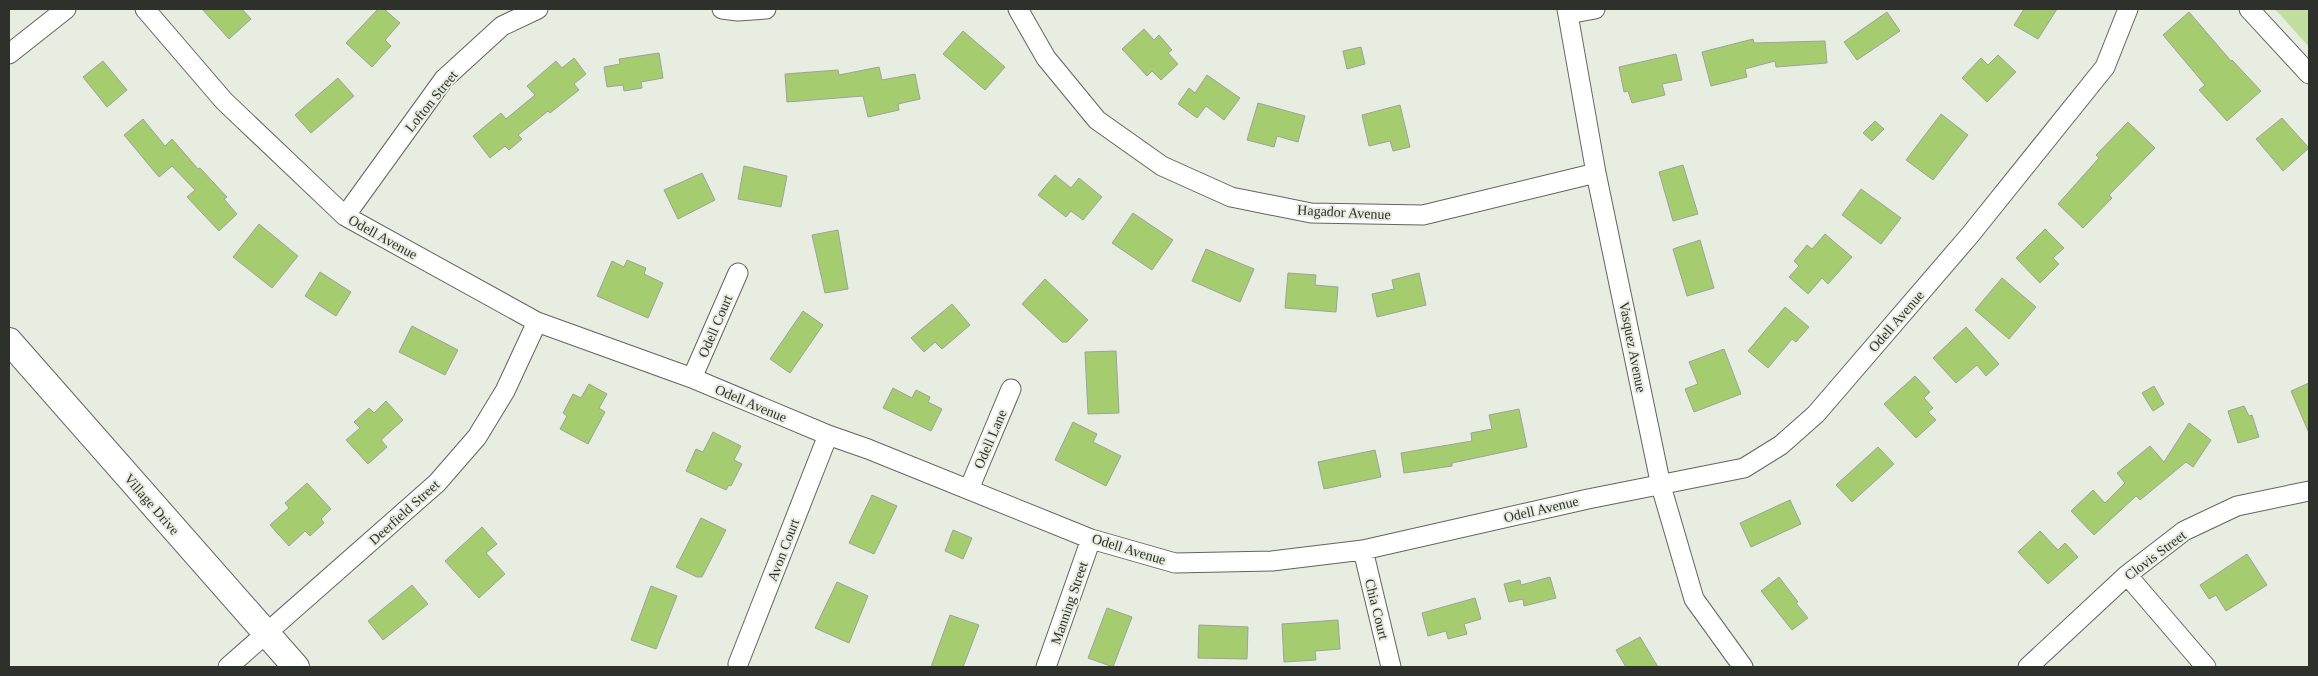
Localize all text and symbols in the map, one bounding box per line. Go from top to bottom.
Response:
street label: Lofton Street [402,68,461,135]
street label: Hagador Avenue [1297,203,1391,222]
street label: Odell Avenue [346,212,420,263]
street label: Odell Avenue [1866,288,1927,355]
street label: Odell Court [696,293,735,360]
street label: Vasquez Avenue [1616,301,1649,394]
street label: Odell Avenue [713,382,789,425]
street label: Odell Lane [971,407,1010,471]
street label: Village Drive [121,471,182,538]
street label: Deerfield Street [366,477,443,548]
street label: Odell Avenue [1502,494,1580,525]
street label: Avon Court [765,517,802,583]
street label: Clovis Street [2122,527,2189,583]
street label: Odell Avenue [1090,531,1168,568]
street label: Manning Street [1048,560,1091,647]
street label: Chia Court [1362,577,1391,641]

